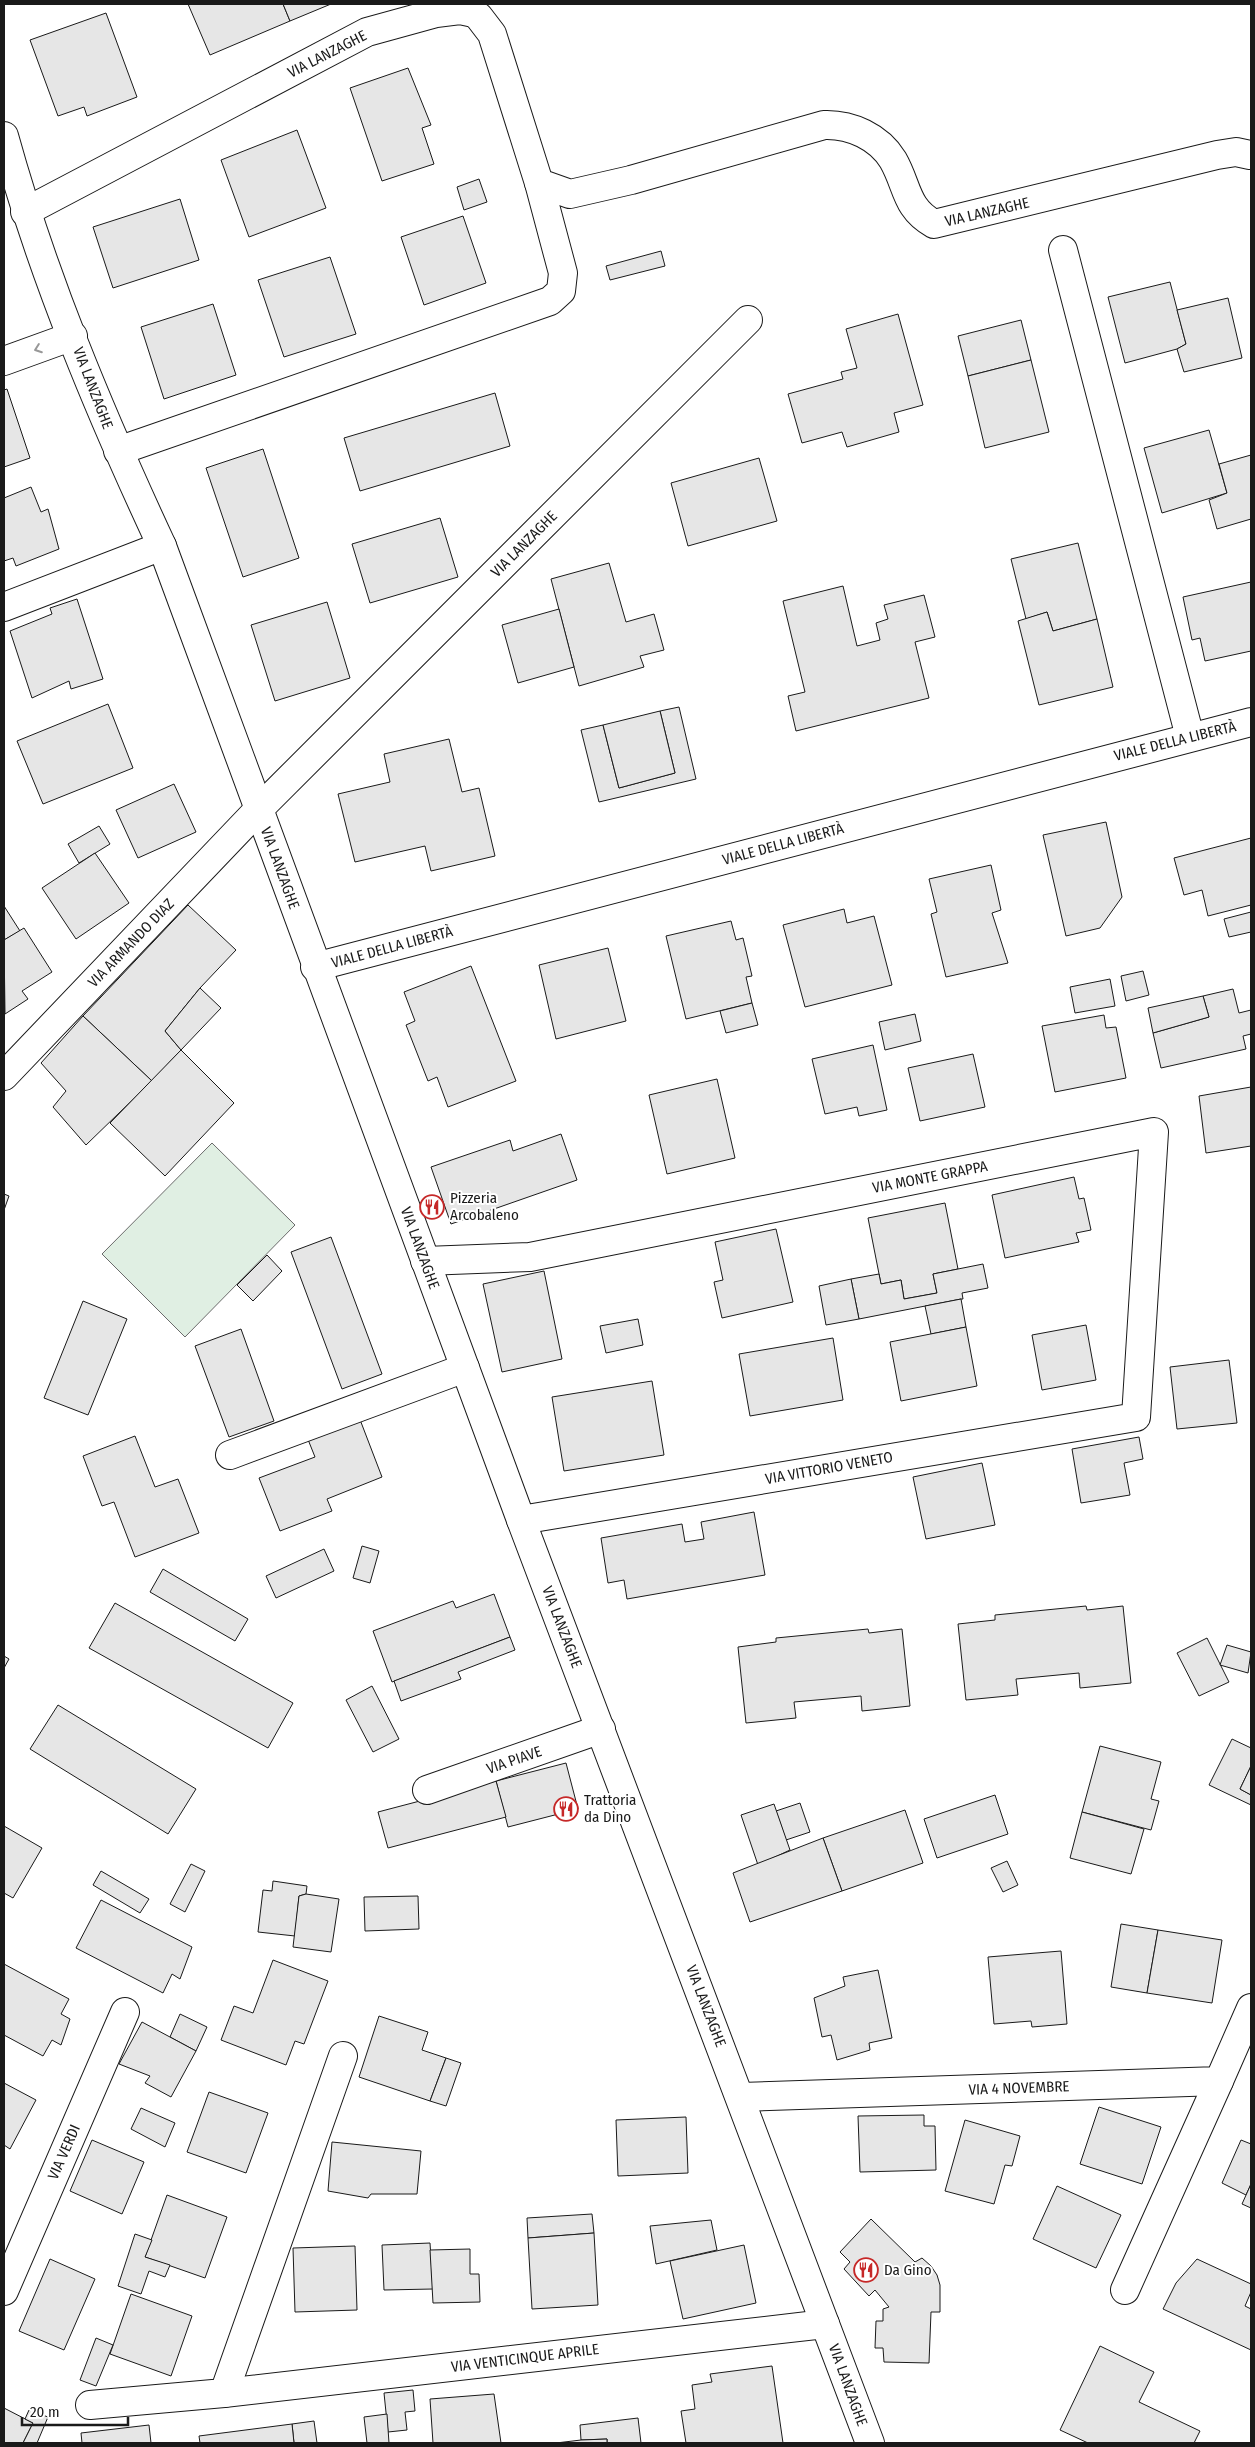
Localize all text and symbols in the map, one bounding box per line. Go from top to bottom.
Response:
street label: VIA LANZAGHE [285,26,369,82]
street label: VIA LANZAGHE [943,194,1031,230]
one-way arrow [34,343,43,353]
street label: VIA LANZAGHE [69,345,117,431]
street label: VIA LANZAGHE [487,507,561,581]
street label: VIALE DELLA LIBERTÀ [1112,717,1238,765]
street label: VIALE DELLA LIBERTÀ [720,819,846,869]
street label: VIA LANZAGHE [257,824,303,912]
street label: VIA ARMANDO DIAZ [84,895,178,991]
street label: VIALE DELLA LIBERTÀ [329,922,455,972]
street label: VIA MONTE GRAPPA [871,1157,989,1197]
place label: Pizzeria Arcobaleno [450,1189,519,1224]
restaurant icon: Pizzeria Arcobaleno [419,1194,445,1220]
street label: VIA LANZAGHE [397,1204,443,1292]
street label: VIA VITTORIO VENETO [764,1448,894,1488]
street label: VIA LANZAGHE [538,1584,586,1670]
street label: VIA PIAVE [484,1742,544,1778]
place label: Trattoria da Dino [584,1791,636,1826]
restaurant icon: Trattoria da Dino [553,1796,579,1822]
street label: VIA LANZAGHE [682,1963,730,2049]
street label: VIA 4 NOVEMBRE [968,2077,1070,2099]
street label: VIA VERDI [44,2122,84,2182]
restaurant icon: Da Gino [853,2257,879,2283]
place label: Da Gino [884,2261,932,2279]
street label: VIA VENTICINQUE APRILE [450,2340,600,2376]
street label: VIA LANZAGHE [825,2341,871,2429]
scale bar [22,2394,129,2426]
text: 20 m [30,2403,60,2421]

